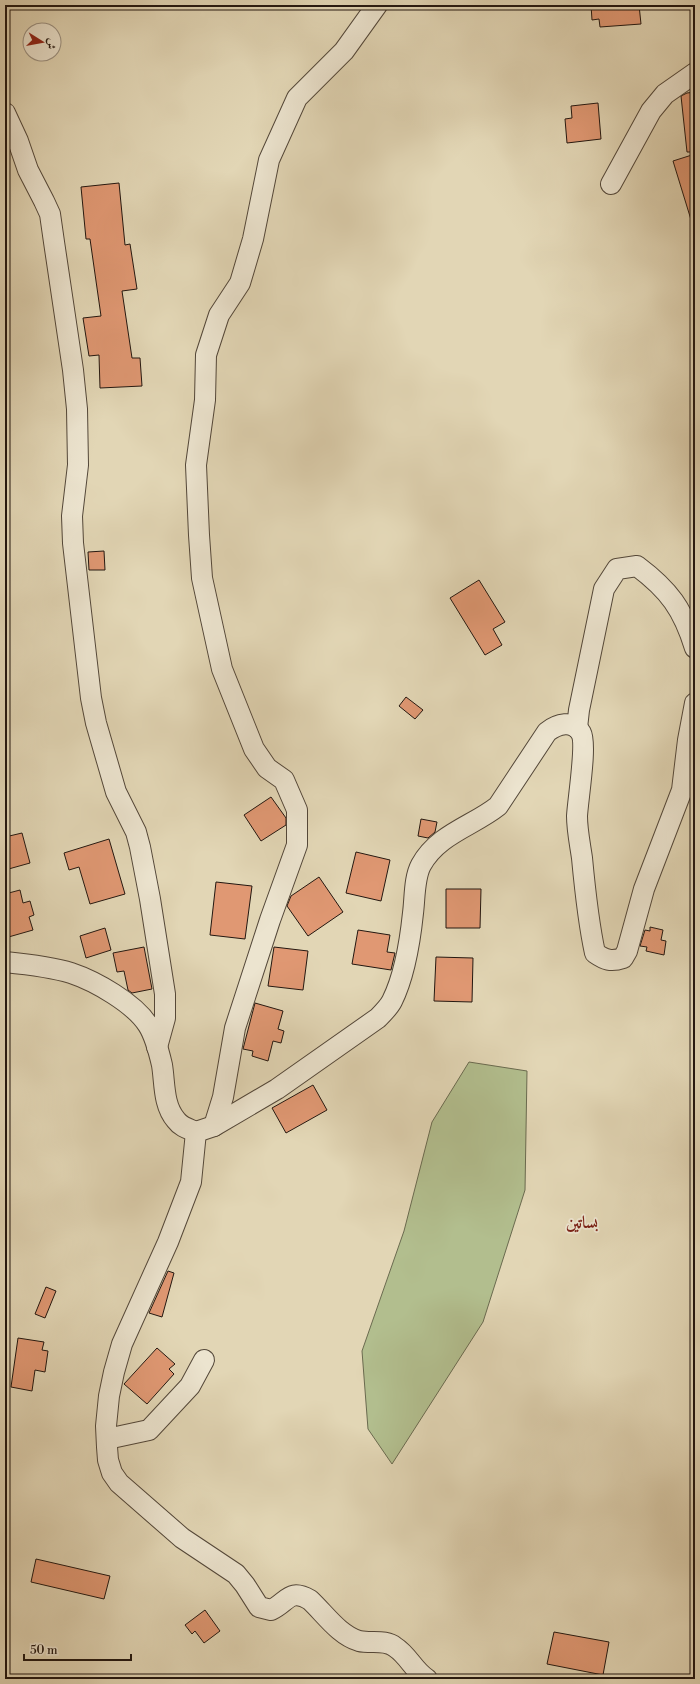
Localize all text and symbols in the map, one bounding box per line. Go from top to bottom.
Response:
north arrow [22,22,62,62]
text: ش [43,37,59,50]
district label: بساتين [566,1212,598,1234]
scale bar [24,1636,131,1662]
text: 50 m [30,1643,58,1658]

